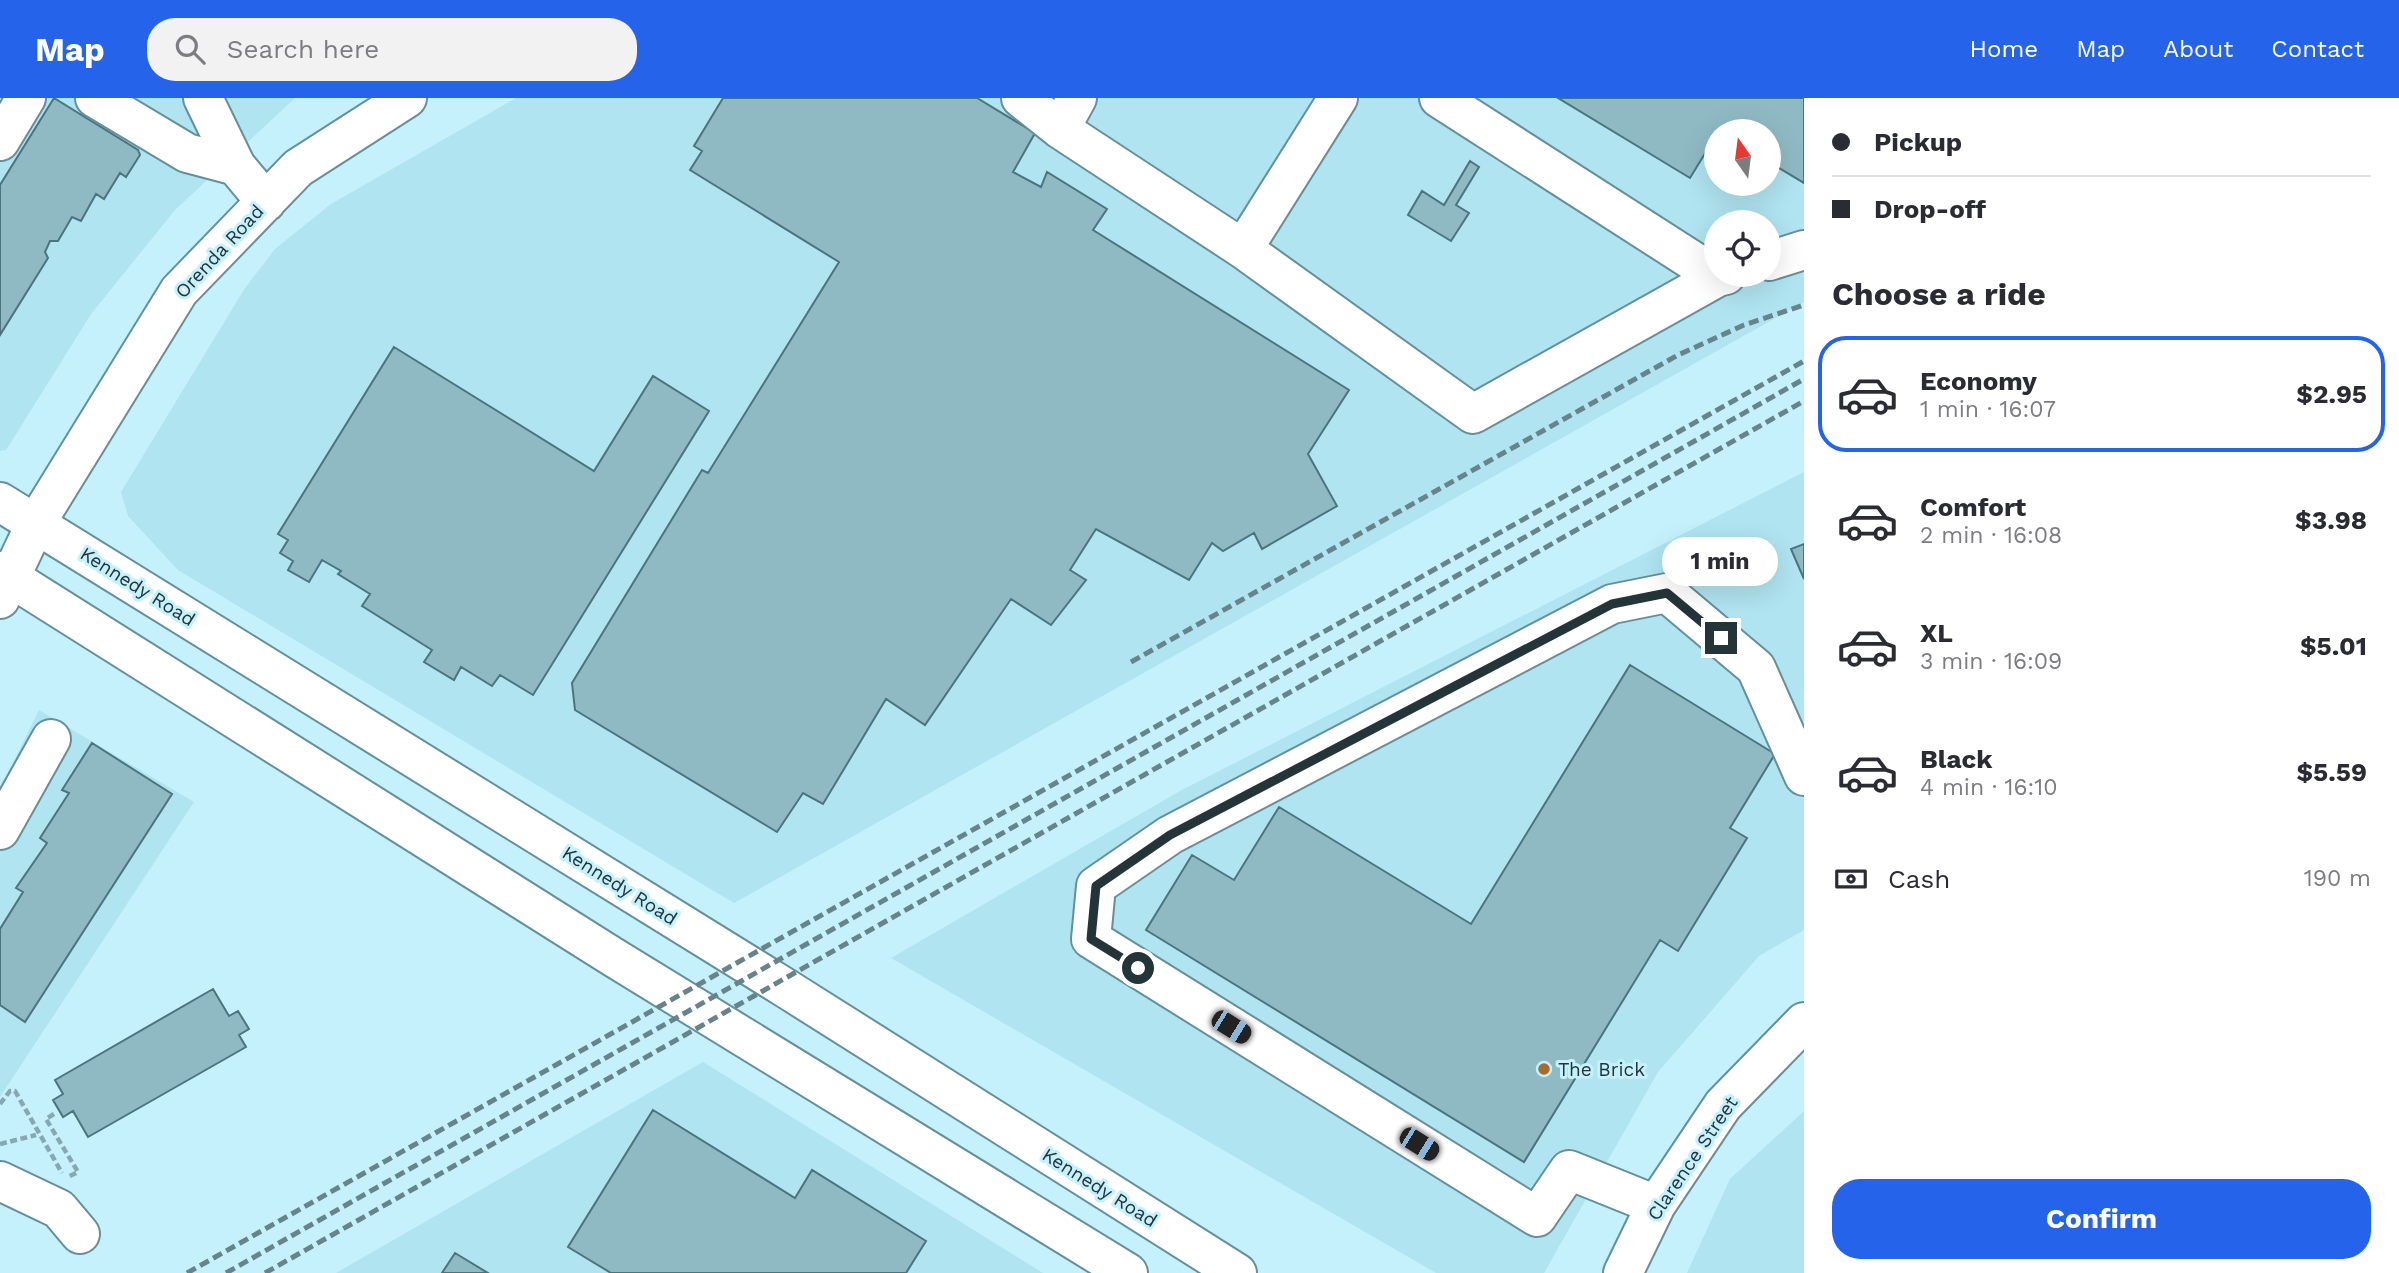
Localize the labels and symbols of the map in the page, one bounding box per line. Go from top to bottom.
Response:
north arrow [1704,119,1782,196]
street label: Orenda Road [170,200,268,303]
callout: 1 min [1663,536,1779,586]
street label: Kennedy Road [76,542,199,631]
route end [1705,622,1737,654]
street label: Kennedy Road [558,841,681,930]
route start [1122,952,1154,984]
car [1208,1007,1255,1047]
place label: The Brick [1558,1058,1645,1081]
marker: The Brick [1536,1061,1552,1077]
street label: Clarence Street [1642,1092,1743,1225]
car [1396,1124,1443,1164]
street label: Kennedy Road [1038,1143,1161,1232]

